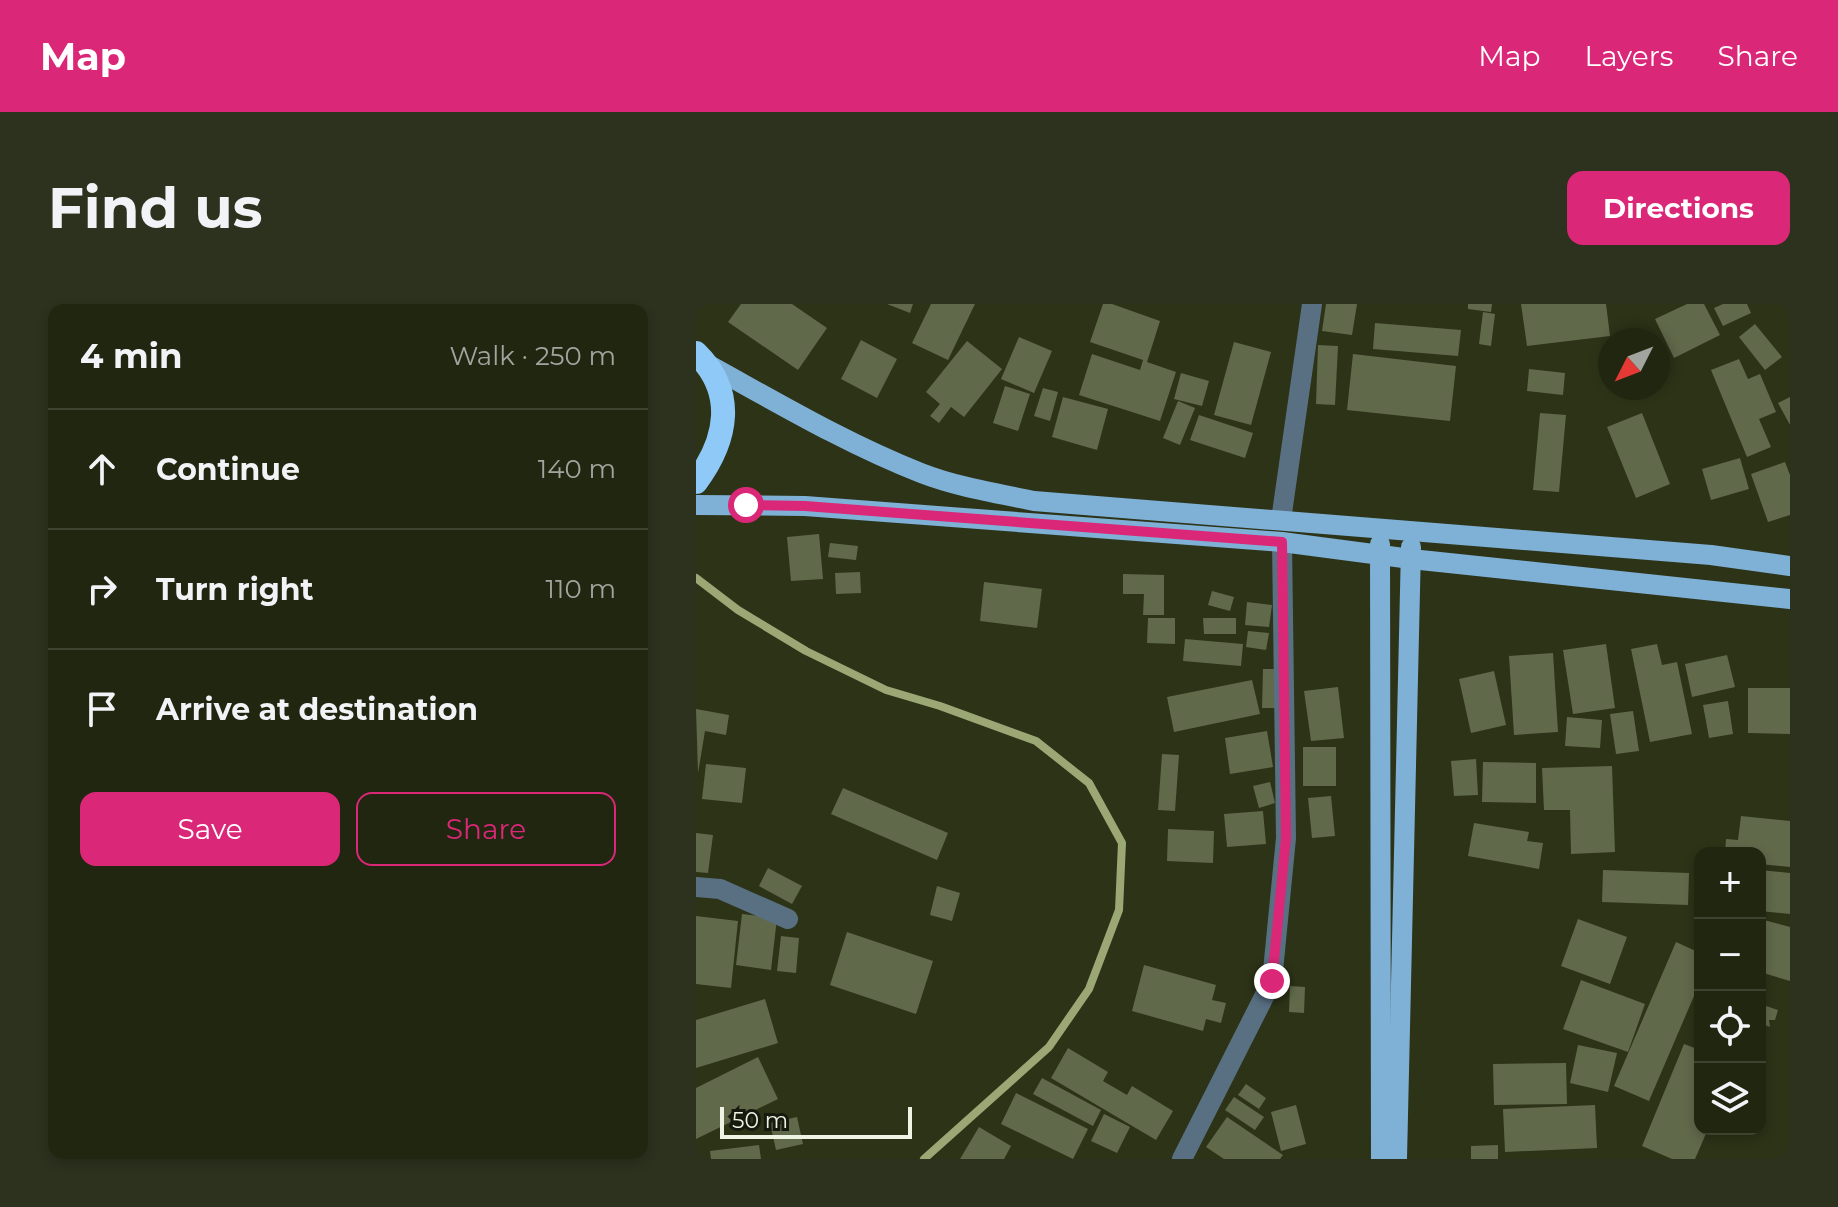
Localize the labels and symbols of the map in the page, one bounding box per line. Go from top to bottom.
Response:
north arrow [1598,328,1670,400]
route start [728,487,764,523]
route end [1254,963,1290,999]
scale bar [720,1103,912,1139]

